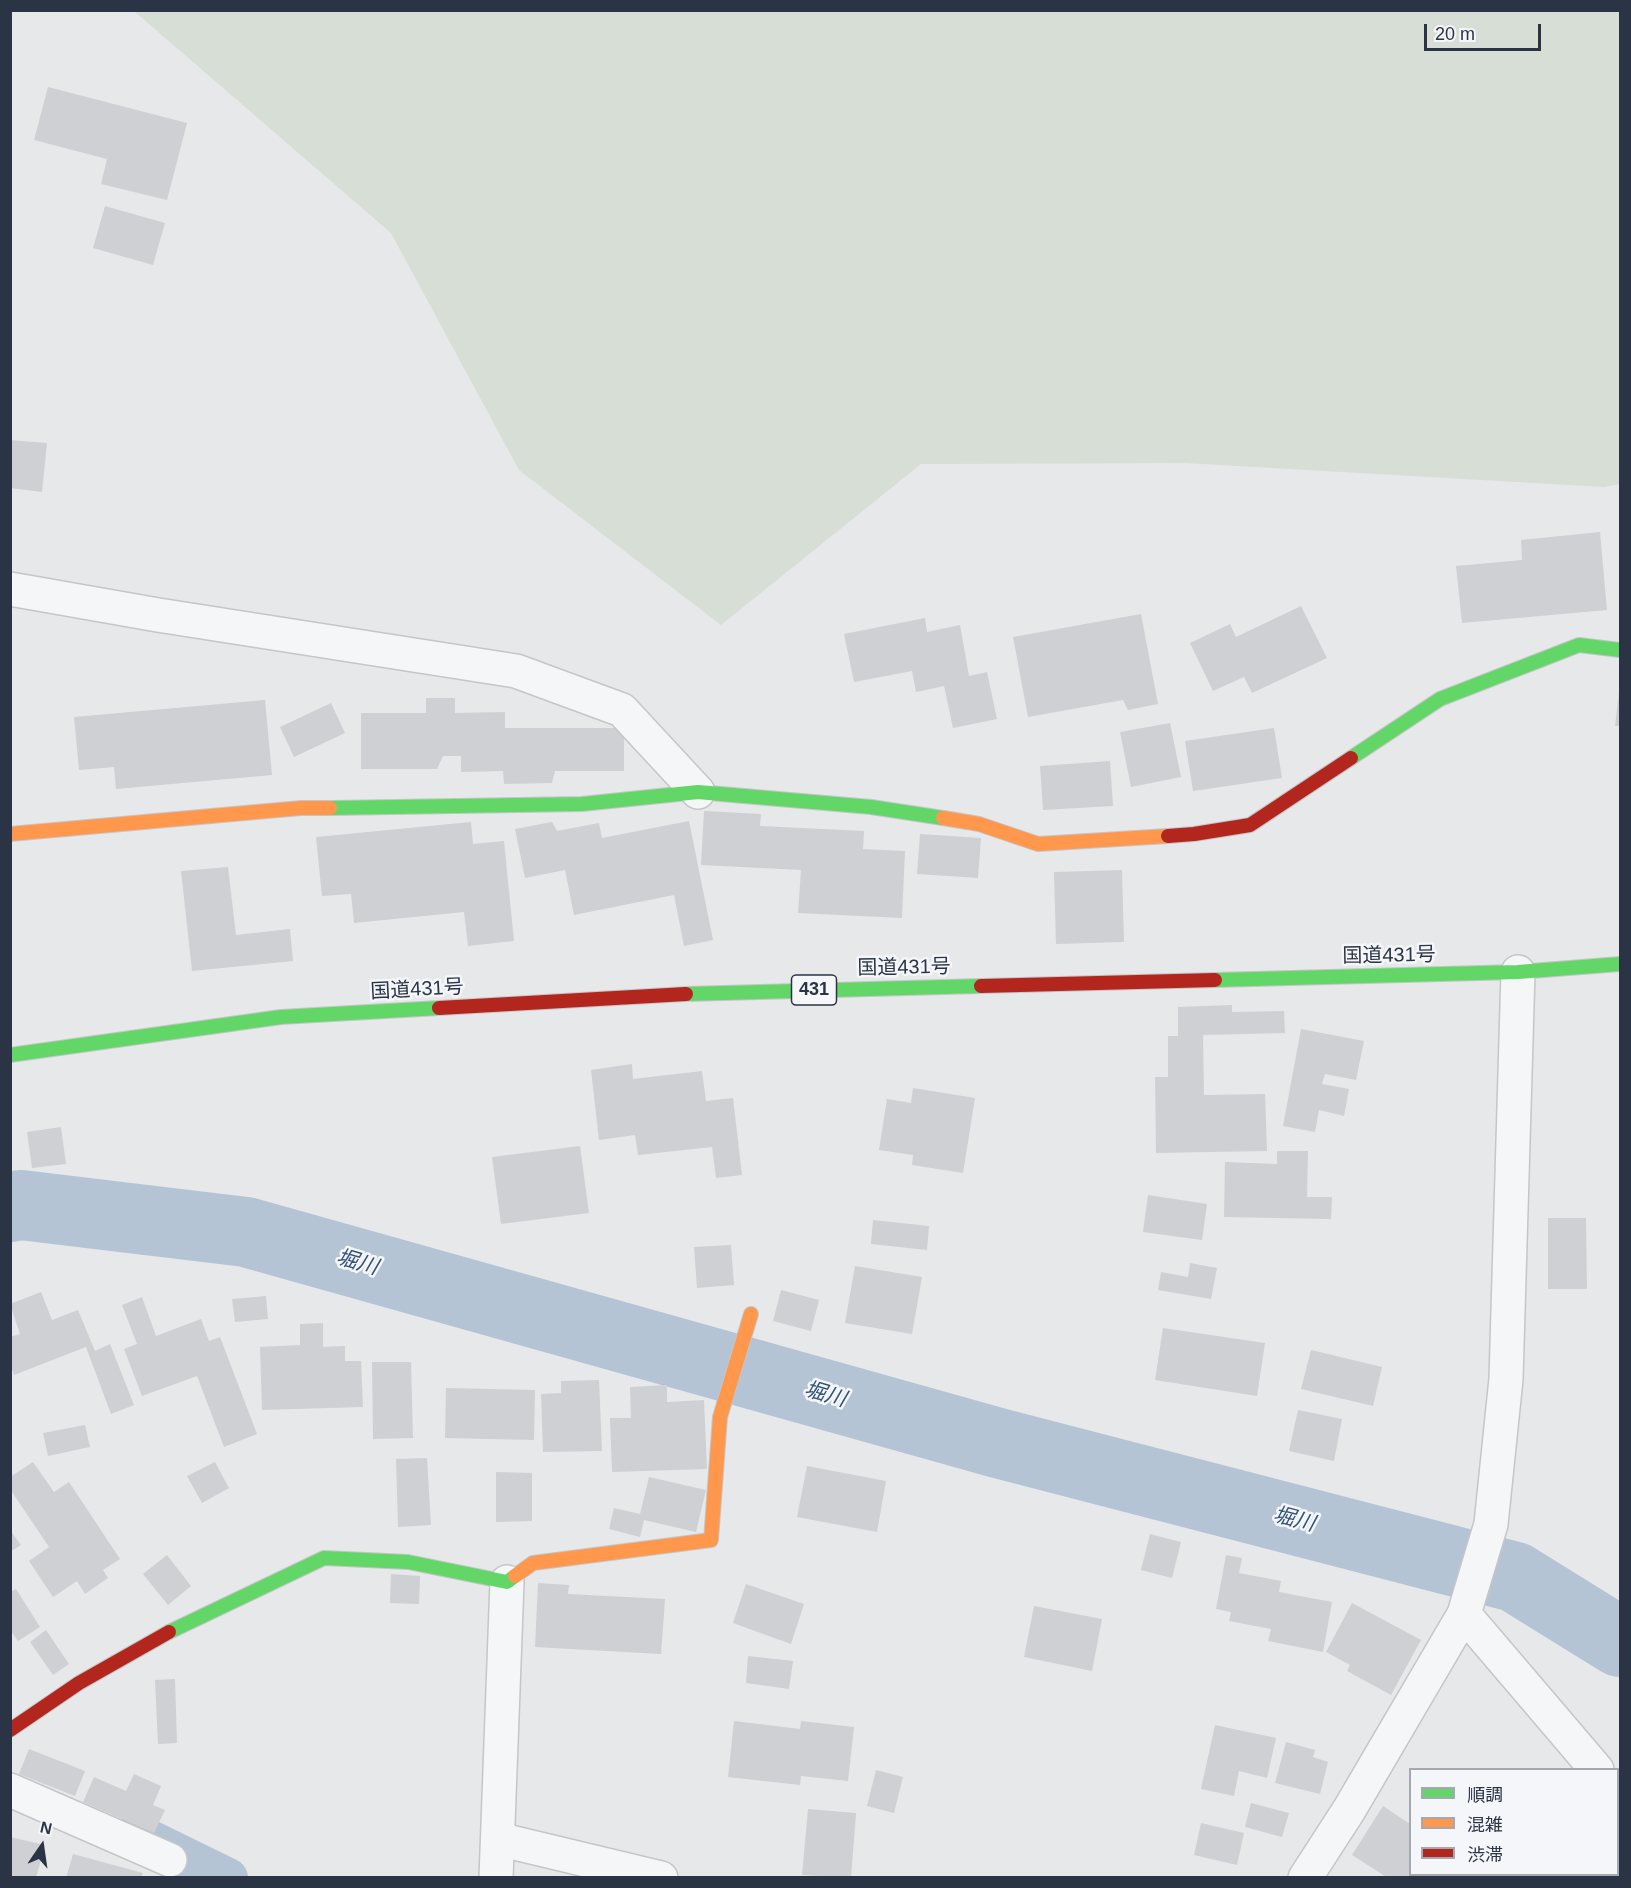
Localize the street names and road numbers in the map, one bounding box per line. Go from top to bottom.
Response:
street label: 国道431号 [1342,943,1436,969]
street label: 国道431号 [857,955,951,981]
road number: 431 [792,975,836,1005]
street label: 国道431号 [370,976,464,1004]

